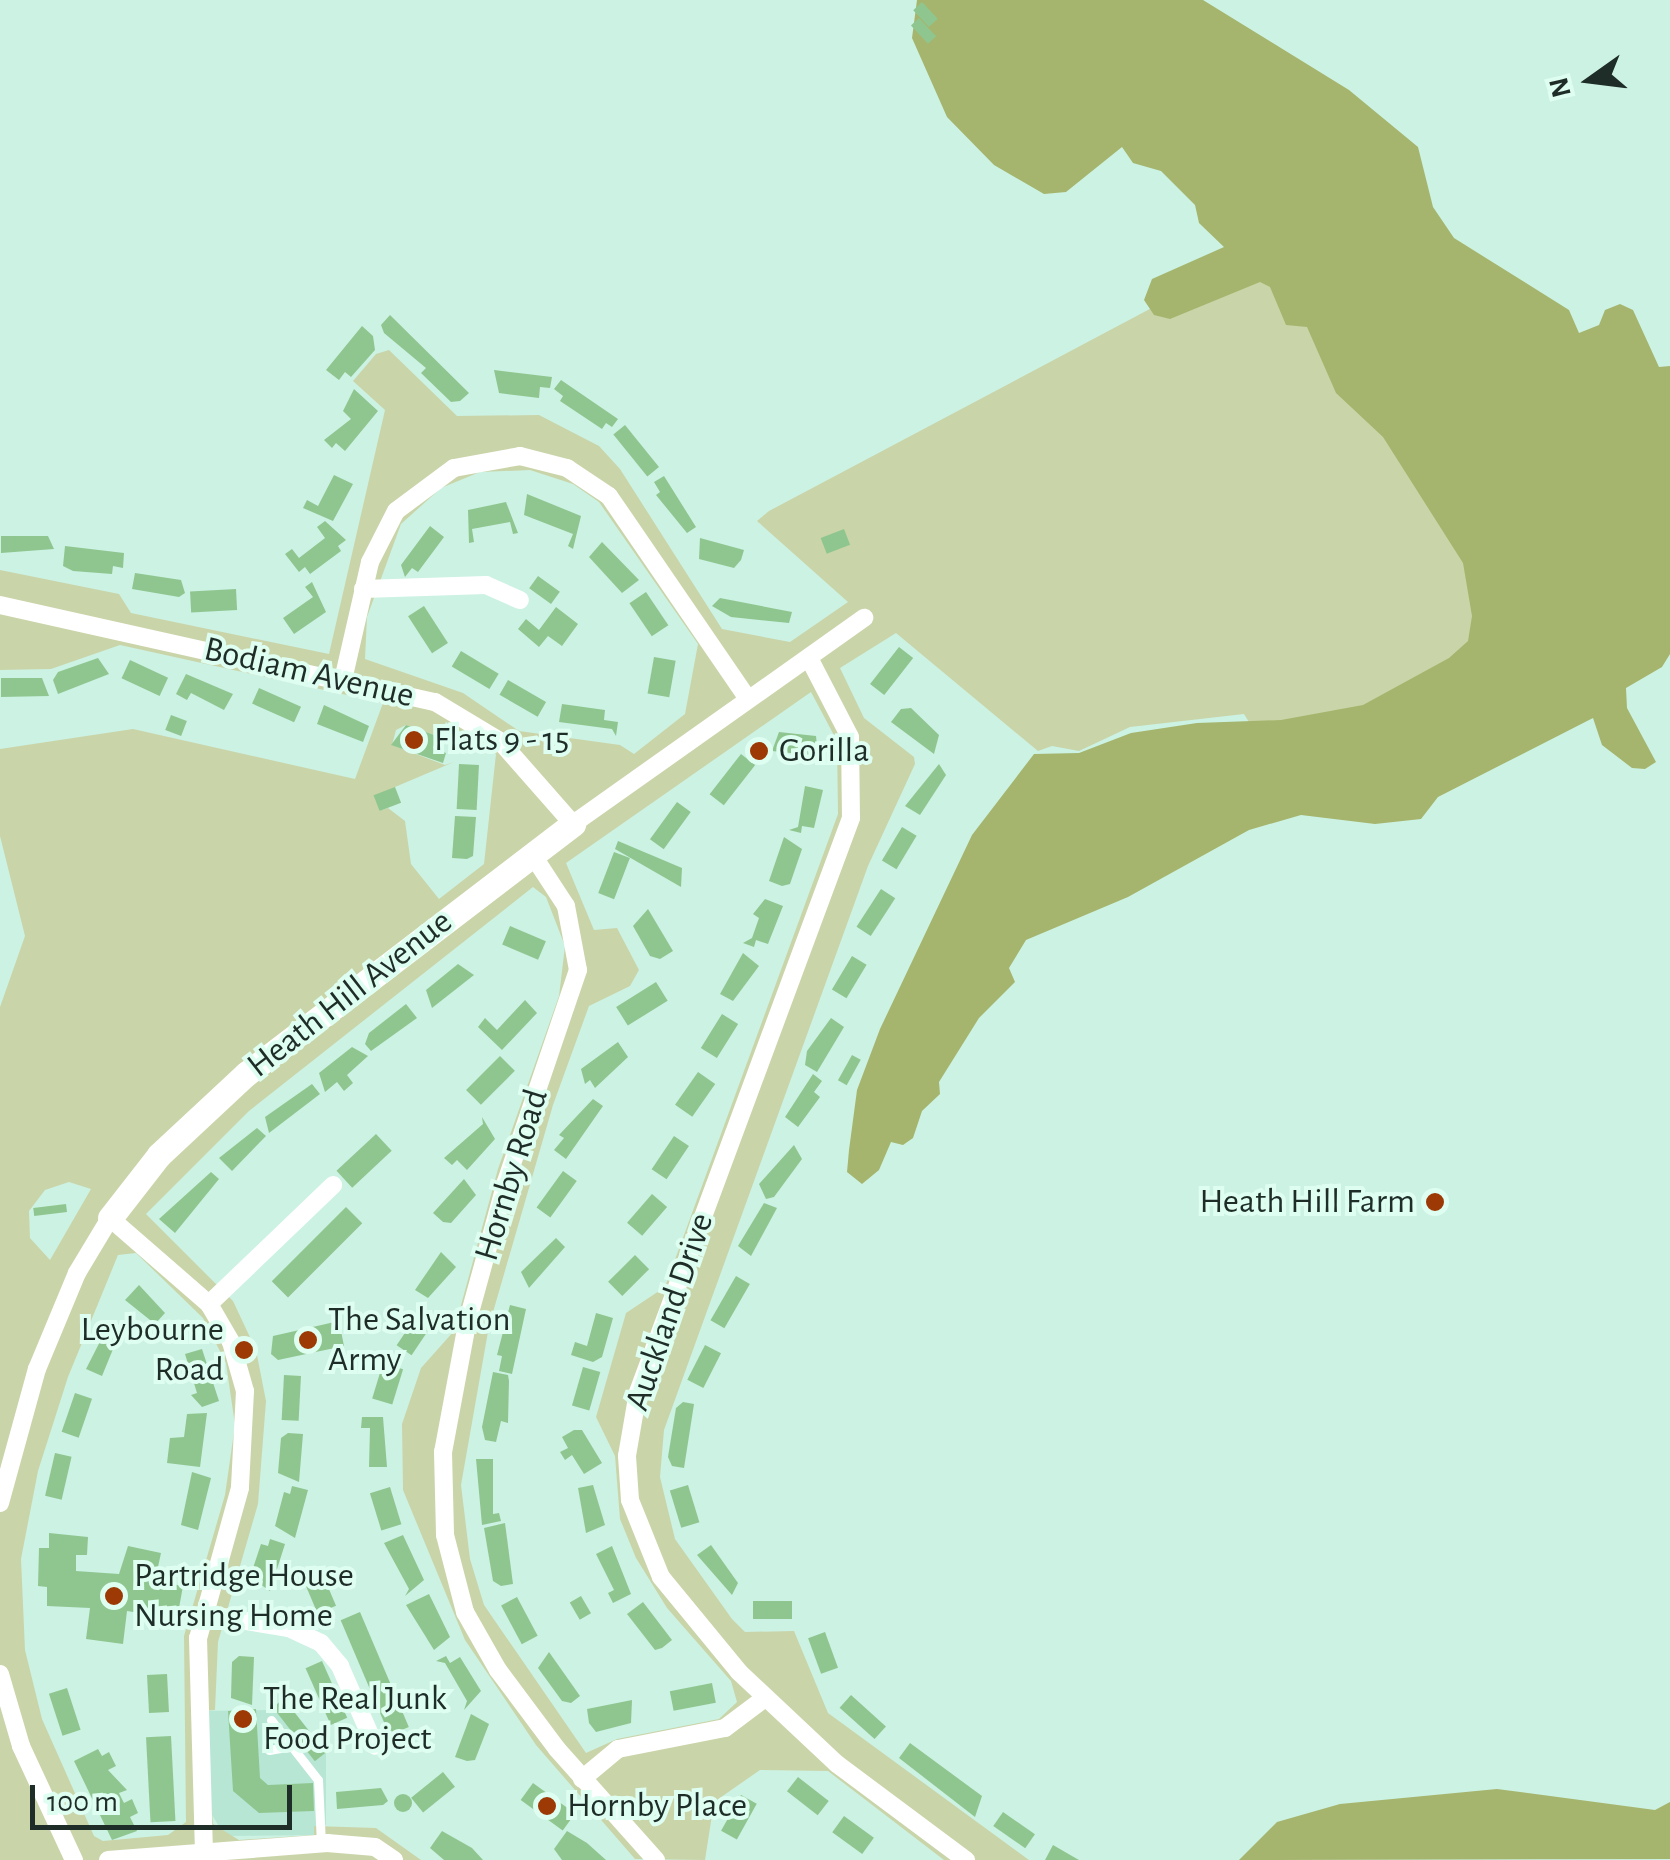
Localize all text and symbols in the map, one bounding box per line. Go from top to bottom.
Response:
north arrow [1540,30,1640,130]
text: N [1545,74,1577,100]
street label: Bodiam Avenue [200,628,418,718]
place label: Flats 9 - 15 [434,719,569,761]
marker: Flats 9 - 15 [403,729,425,751]
place label: Gorilla [779,730,869,772]
marker: Gorilla [748,740,770,762]
street label: Heath Hill Avenue [239,901,461,1087]
street label: Hornby Road [466,1084,558,1266]
place label: Heath Hill Farm [1200,1181,1415,1223]
marker: Heath Hill Farm [1424,1191,1446,1213]
street label: Auckland Drive [617,1208,723,1416]
place label: The Salvation Army [328,1299,510,1381]
place label: Leybourne Road [81,1309,224,1391]
marker: The Salvation Army [297,1329,319,1351]
marker: Leybourne Road [233,1339,255,1361]
place label: Partridge House Nursing Home [134,1555,354,1637]
marker: Partridge House Nursing Home [103,1585,125,1607]
place label: The Real Junk Food Project [263,1678,447,1760]
marker: The Real Junk Food Project [232,1708,254,1730]
scale bar [35,1765,298,1827]
place label: Hornby Place [567,1785,747,1827]
text: 100 m [47,1787,118,1817]
marker: Hornby Place [536,1795,558,1817]

